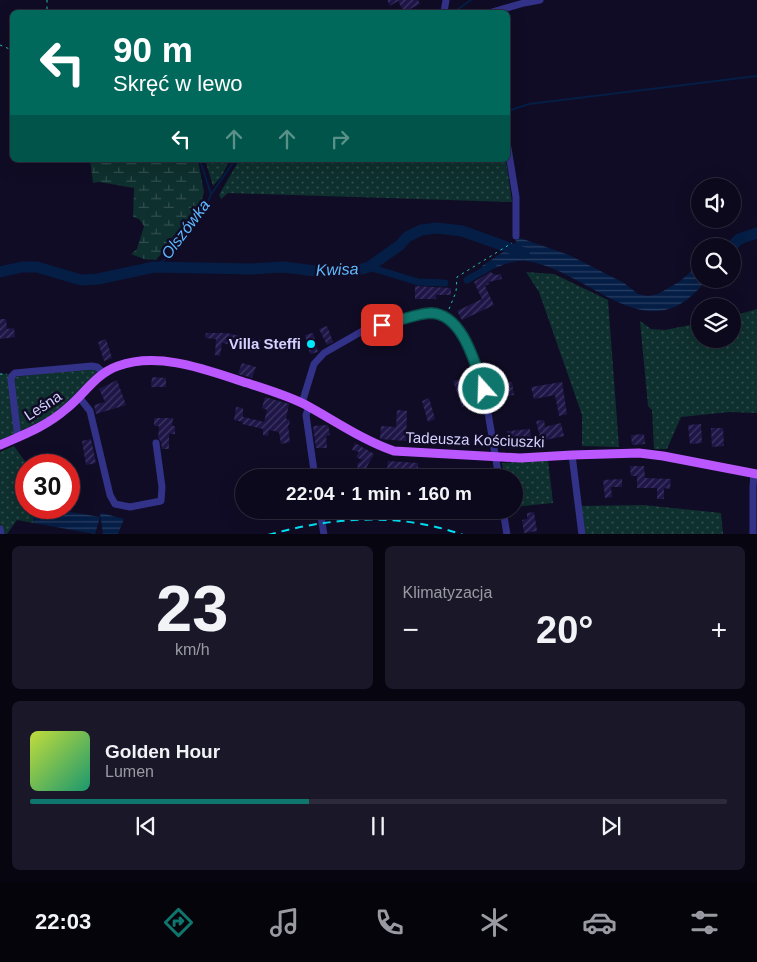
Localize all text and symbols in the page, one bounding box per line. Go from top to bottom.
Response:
icon: left [30,30,95,95]
text: 90 m [113,30,193,69]
text: Skręć w lewo [113,71,243,96]
icon: left [167,125,195,153]
icon: ahead [220,125,248,153]
icon: ahead [273,125,301,153]
icon: right [326,125,354,153]
map controls [691,178,741,348]
button: sound [691,178,741,228]
water label: Olszówka [158,196,213,262]
button: search [691,238,741,288]
water label: Kwisa [315,260,359,279]
button: layers [691,298,741,348]
pin [361,304,403,346]
icon: arrive [368,311,396,339]
place label: Villa Steffi [229,335,301,352]
marker: Villa Steffi [305,338,317,350]
position arrow [457,362,509,414]
street label: Leśna [21,387,65,424]
street label: Tadeusza Kościuszki [405,429,545,450]
speed limit sign: 30 [15,454,80,519]
text: 22:04 · 1 min · 160 m [286,483,472,504]
text: 23 [156,572,228,645]
text: Klimatyzacja [403,584,492,601]
text: 20° [536,609,593,651]
text: − [403,614,419,645]
text: + [711,614,727,645]
text: km/h [175,641,210,658]
text: Golden Hour [105,741,220,762]
text: Lumen [105,763,154,780]
icon: previous [132,812,160,840]
icon: pause [364,812,392,840]
icon: next [597,812,625,840]
icon: directions [161,905,196,940]
icon: music [267,905,302,940]
icon: phone [372,905,407,940]
icon: climate [477,905,512,940]
icon: car [582,905,617,940]
icon: filters [687,905,722,940]
text: 22:03 [35,909,91,934]

